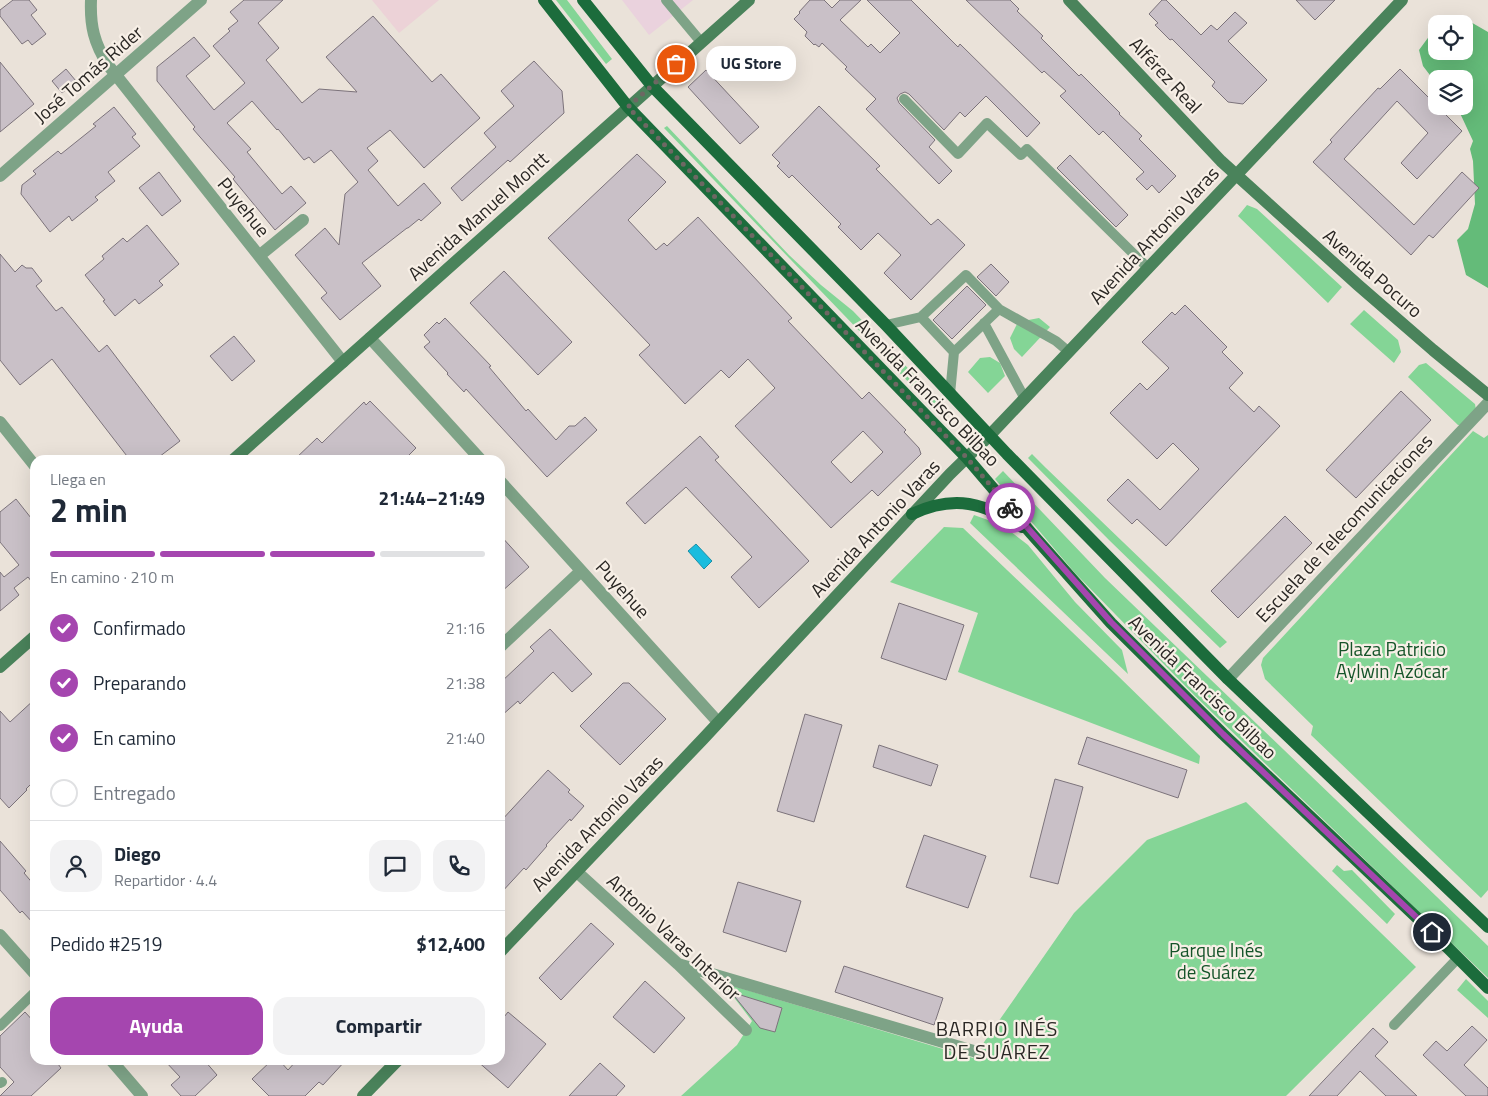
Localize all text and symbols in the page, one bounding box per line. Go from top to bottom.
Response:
map controls [1428,15,1473,115]
button: locate [1428,15,1473,60]
street label: José Tomás Rider [27,18,149,129]
street label: Alférez Real [1123,30,1209,119]
pin [655,43,697,85]
callout: UG Store [706,46,796,82]
icon: bag [662,50,690,78]
text: UG Store [721,51,781,75]
button: layers [1428,70,1473,115]
street label: Avenida Manuel Montt [401,144,555,287]
street label: Avenida Antonio Varas [1082,159,1226,310]
street label: Puyehue [211,170,278,243]
street label: Avenida Pocuro [1317,221,1430,324]
street label: Avenida Francisco Bilbao [849,311,1007,473]
street label: Escuela de Telecomunicaciones [1248,427,1439,628]
street label: Avenida Antonio Varas [803,452,947,603]
text: Llega en [50,467,106,491]
text: 21:44–21:49 [378,483,485,512]
courier [985,483,1035,533]
text: 2 min [50,486,128,534]
icon: bike [996,494,1024,522]
street label: Puyehue [589,553,658,624]
text: En camino · 210 m [50,565,174,589]
street label: Avenida Francisco Bilbao [1122,608,1284,766]
text: Confirmado [93,613,186,642]
icon: check [50,614,78,642]
text: 21:16 [446,616,485,640]
park label: Plaza Patricio Aylwin Azócar [1336,634,1448,685]
text: Preparando [93,668,186,697]
icon: check [50,669,78,697]
text: 21:38 [446,671,485,695]
text: En camino [93,723,176,752]
icon: check [50,724,78,752]
text: 21:40 [446,726,485,750]
street label: Avenida Antonio Varas [524,748,669,897]
text: Entregado [93,778,176,807]
text: Diego [114,839,161,868]
button: person [50,840,102,892]
button: chat [369,840,421,892]
button: phone [433,840,485,892]
street label: Antonio Varas Interior [601,867,748,1007]
text: Repartidor · 4.4 [114,868,217,892]
pin [1411,911,1453,953]
icon: home [1418,918,1446,946]
text: Pedido #2519 [50,929,162,958]
text: $12,400 [416,929,485,958]
park label: Parque Inés de Suárez [1169,935,1263,986]
button: Ayuda [50,997,263,1055]
button: Compartir [273,997,485,1055]
district label: BARRIO INÉS DE SUÁREZ [936,1013,1058,1067]

